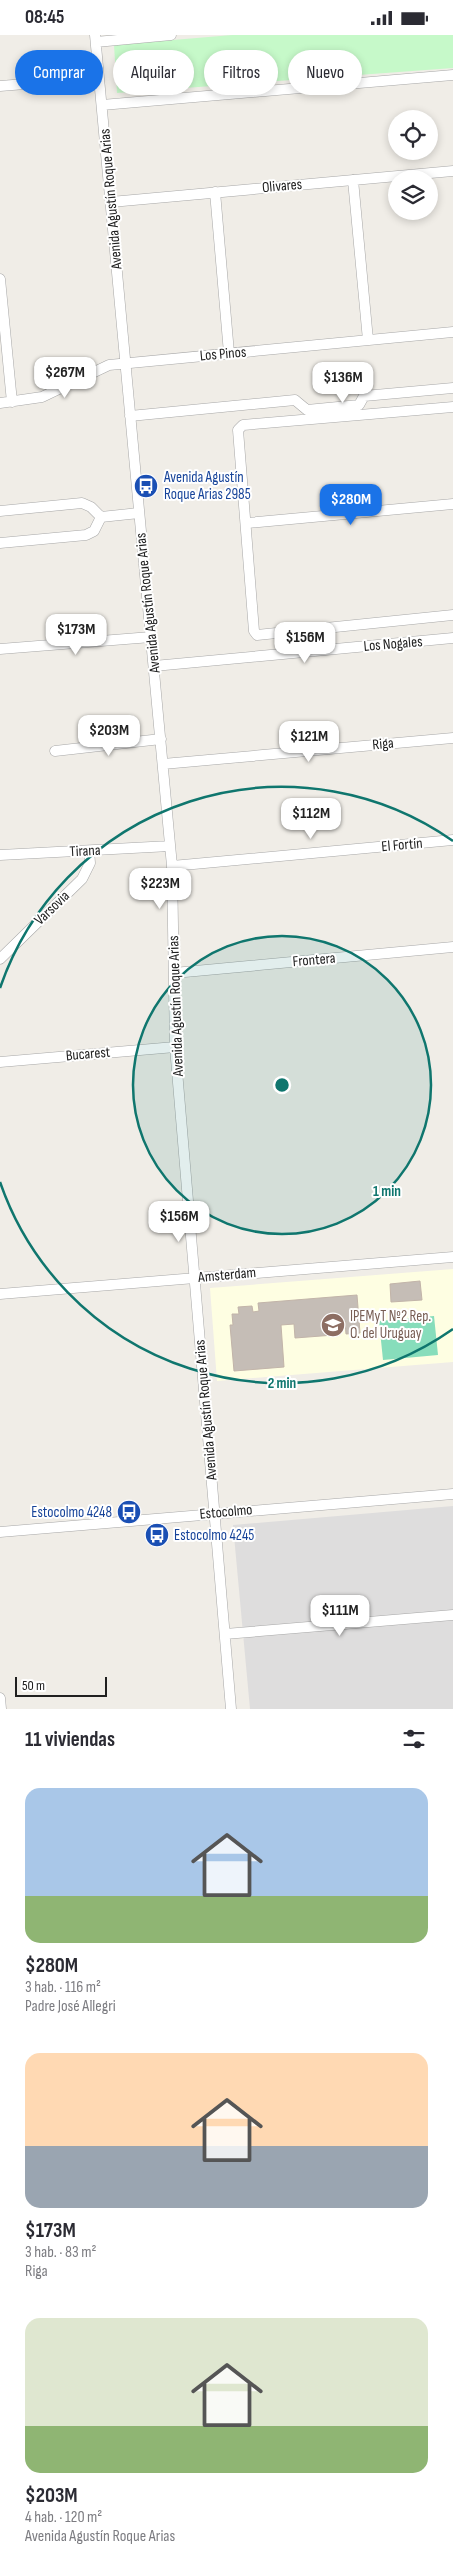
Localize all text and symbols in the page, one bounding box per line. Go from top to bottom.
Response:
text: 08:45 [25,6,64,29]
chip: Comprar [15,50,103,95]
chip: Alquilar [113,50,194,95]
chip: Filtros [204,50,278,95]
chip: Nuevo [288,50,362,95]
map controls [388,110,438,220]
button: locate [388,110,438,160]
street label: Avenida Agustín Roque Arias [95,128,127,271]
button: layers [388,170,438,220]
street label: Olivares [261,175,303,197]
street label: Los Pinos [199,343,247,365]
pin: $267M [30,357,100,399]
pin: $136M [308,361,378,404]
text: $267M [45,363,85,382]
text: $136M [323,368,363,387]
place label: Avenida Agustín Roque Arias 2985 [163,468,251,504]
bus stop icon: Avenida Agustín Roque Arias 2985 [133,473,159,499]
pin: $280M [316,483,386,526]
text: $280M [331,490,371,509]
street label: Avenida Agustín Roque Arias [131,532,165,675]
pin: $173M [41,613,111,656]
text: $173M [57,620,95,639]
pin: $156M [270,621,340,664]
text: $156M [285,628,325,647]
street label: Los Nogales [363,632,423,656]
pin: $203M [74,715,144,757]
text: $203M [89,721,129,740]
pin: $121M [274,721,344,763]
text: $121M [290,727,328,746]
street label: Riga [372,734,395,754]
pin: $112M [276,797,346,840]
text: $112M [292,804,330,823]
street label: El Fortín [381,834,423,856]
street label: Tirana [69,841,101,861]
pin: $223M [125,867,195,910]
text: $223M [140,874,180,893]
street label: Varsovia [30,886,74,929]
street label: Avenida Agustín Roque Arias [164,935,188,1078]
street label: Frontera [292,949,336,971]
street label: Bucarest [65,1043,111,1065]
centre of rings [273,1076,291,1094]
text: 1 min [373,1182,401,1201]
pin: $156M [144,1201,214,1243]
text: $156M [159,1207,199,1226]
street label: Amsterdam [196,1263,257,1287]
place label: IPEMyT Nº2 Rep. O. del Uruguay [350,1307,431,1343]
school or university icon: IPEMyT Nº2 Rep. O. del Uruguay [320,1312,346,1338]
street label: Avenida Agustín Roque Arias [190,1339,222,1482]
text: 2 min [268,1374,296,1393]
bus stop icon: Estocolmo 4248 [116,1499,142,1525]
street label: Estocolmo [199,1500,253,1524]
place label: Estocolmo 4248 [31,1503,112,1522]
bus stop icon: Estocolmo 4245 [144,1522,170,1548]
place label: Estocolmo 4245 [174,1526,254,1545]
pin: $111M [305,1595,375,1637]
text: $111M [321,1601,359,1620]
scale bar [15,1674,108,1697]
text: 50 m [22,1677,45,1694]
icon: filters [400,1725,428,1753]
text: 11 viviendas [25,1727,115,1752]
icon: home [182,1820,272,1910]
text: $280M [25,1953,78,1978]
text: 3 hab. · 116 m² [25,1978,101,1997]
text: Padre José Allegri [25,1997,116,2016]
icon: home [182,2085,272,2175]
text: $173M [25,2218,76,2243]
text: 3 hab. · 83 m² [25,2243,97,2262]
text: Riga [25,2262,48,2281]
icon: home [182,2350,272,2440]
text: $203M [25,2483,78,2508]
text: 4 hab. · 120 m² [25,2508,102,2527]
text: Avenida Agustín Roque Arias [25,2527,175,2546]

